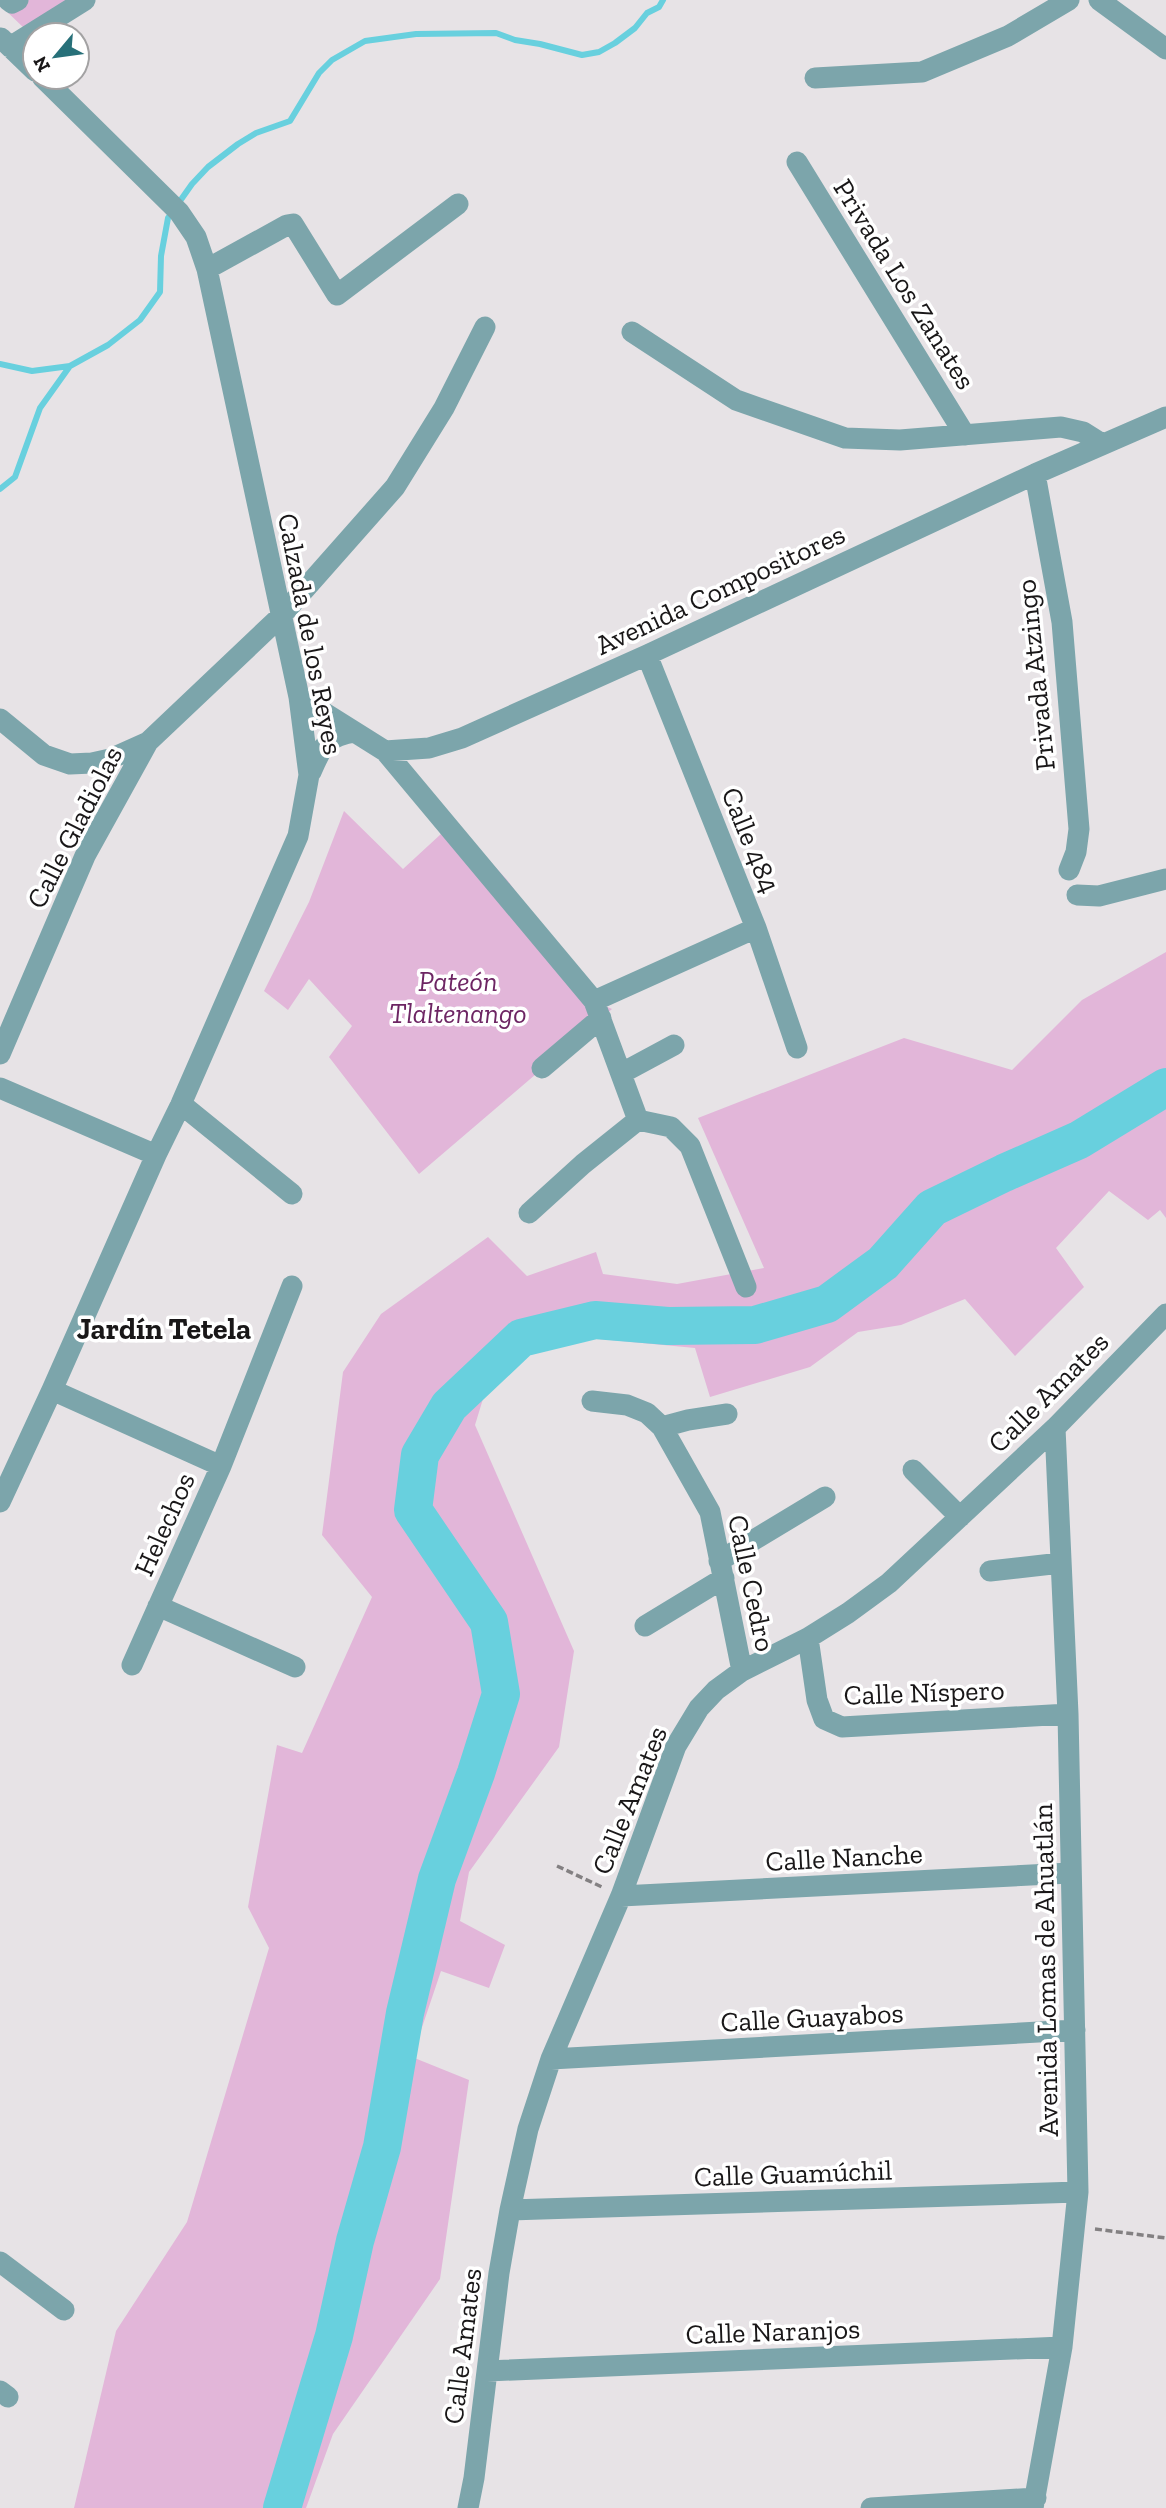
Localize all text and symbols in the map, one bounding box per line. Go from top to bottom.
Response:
north arrow [21,21,91,91]
text: N [28,52,55,76]
street label: Privada Los Zanates [827,173,983,395]
street label: Calzada de los Reyes [271,511,350,758]
street label: Avenida Compositores [590,517,850,662]
street label: Privada Atzingo [1009,578,1062,772]
street label: Calle Gladiolas [20,741,129,914]
street label: Calle 484 [714,782,787,898]
park label: Pateón Tlaltenango [389,965,527,1030]
district label: Jardín Tetela [77,1311,251,1347]
street label: Calle Amates [981,1325,1115,1459]
street label: Helechos [127,1467,202,1581]
street label: Calle Cedro [721,1512,782,1654]
street label: Calle Níspero [843,1673,1005,1712]
street label: Calle Amates [585,1721,674,1879]
street label: Avenida Lomas de Ahuatlán [1026,1803,1065,2137]
street label: Calle Nanche [765,1837,923,1878]
street label: Calle Guayabos [720,1996,904,2039]
street label: Calle Guamúchil [693,2154,893,2193]
street label: Calle Amates [437,2266,488,2426]
street label: Calle Naranjos [685,2312,861,2351]

